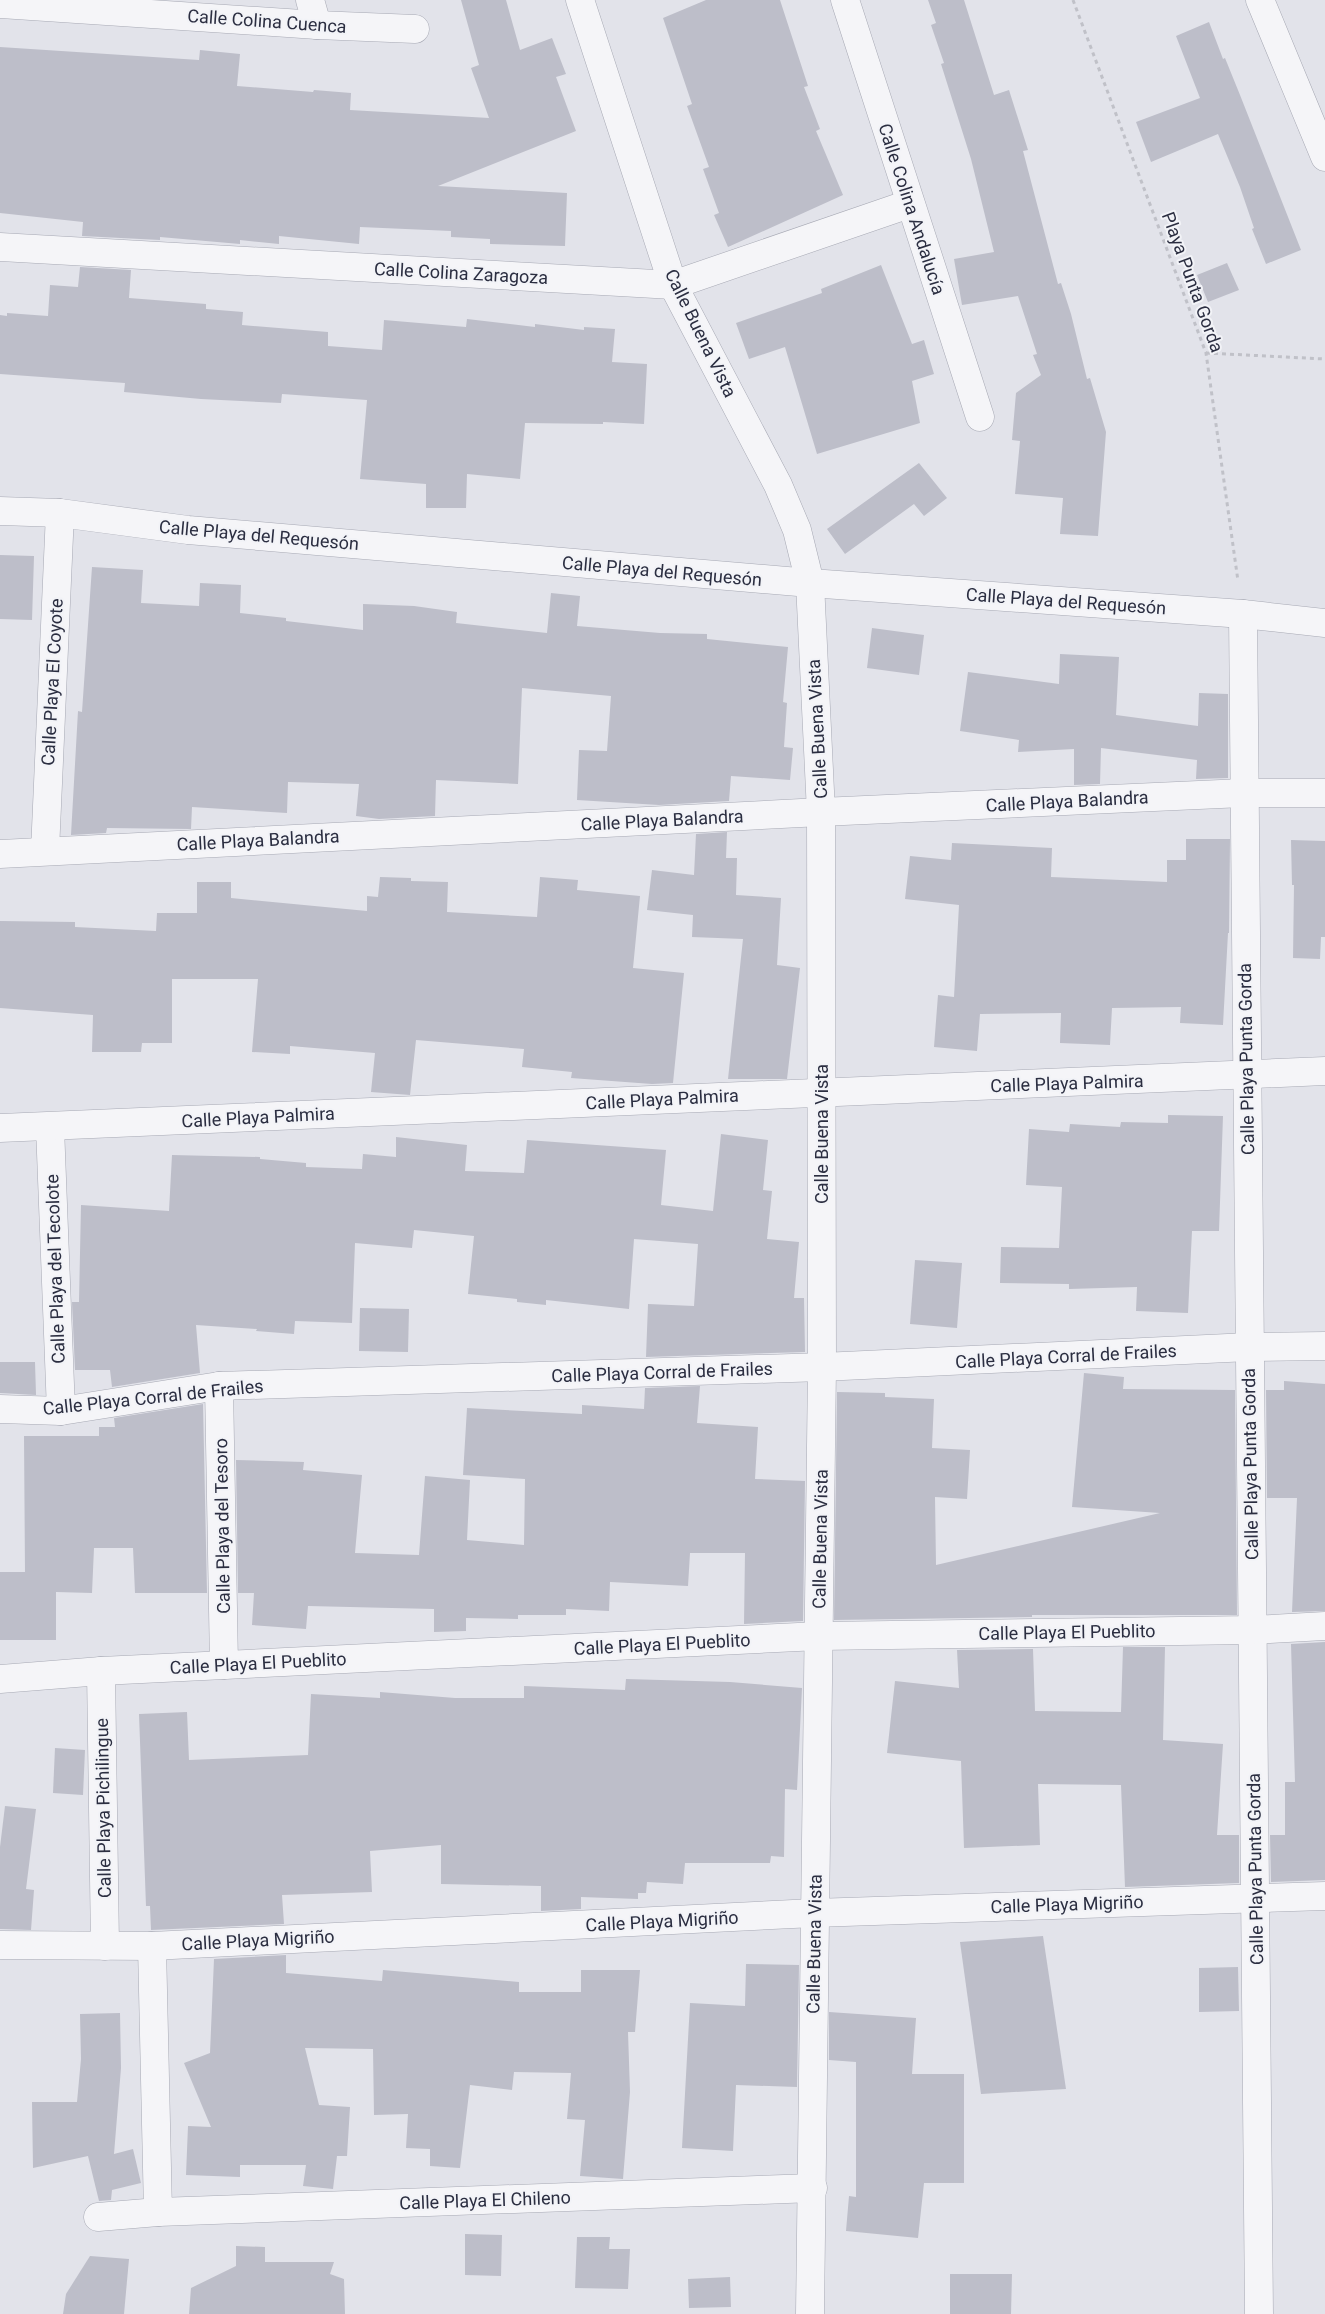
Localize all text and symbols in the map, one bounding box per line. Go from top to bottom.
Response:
street label: Calle Colina Cuenca [187,5,347,37]
street label: Calle Colina Andalucía [874,121,950,297]
street label: Playa Punta Gorda [1158,209,1228,355]
street label: Calle Colina Zaragoza [373,258,549,288]
street label: Calle Buena Vista [661,265,741,401]
street label: Calle Playa del Requesón [158,516,360,554]
street label: Calle Playa del Requesón [561,552,763,590]
street label: Calle Playa del Requesón [965,584,1167,618]
street label: Calle Playa El Coyote [37,598,67,766]
street label: Calle Buena Vista [803,659,831,799]
street label: Calle Playa Balandra [985,786,1149,816]
street label: Calle Playa Balandra [580,805,744,835]
street label: Calle Playa Balandra [176,825,340,855]
street label: Calle Playa Punta Gorda [1234,963,1258,1155]
street label: Calle Buena Vista [811,1064,832,1204]
street label: Calle Playa Palmira [990,1070,1144,1096]
street label: Calle Playa Palmira [585,1084,739,1114]
street label: Calle Playa Palmira [181,1102,335,1132]
street label: Calle Playa del Tecolote [41,1174,69,1364]
street label: Calle Playa Corral de Frailes [955,1340,1177,1372]
street label: Calle Playa Corral de Frailes [551,1358,773,1386]
street label: Calle Playa Punta Gorda [1238,1368,1262,1560]
street label: Calle Playa Corral de Frailes [42,1375,264,1419]
street label: Calle Playa del Tesoro [210,1438,234,1614]
street label: Calle Buena Vista [808,1469,832,1609]
street label: Calle Playa El Pueblito [978,1620,1156,1644]
street label: Calle Playa El Pueblito [573,1629,751,1659]
street label: Calle Playa El Pueblito [169,1648,347,1678]
street label: Calle Playa Pichilingue [91,1718,115,1898]
street label: Calle Playa Punta Gorda [1243,1773,1267,1965]
street label: Calle Buena Vista [802,1874,826,2014]
street label: Calle Playa Migriño [990,1891,1144,1917]
street label: Calle Playa Migriño [585,1907,739,1935]
street label: Calle Playa Migriño [181,1926,335,1954]
street label: Calle Playa El Chileno [399,2187,571,2213]

